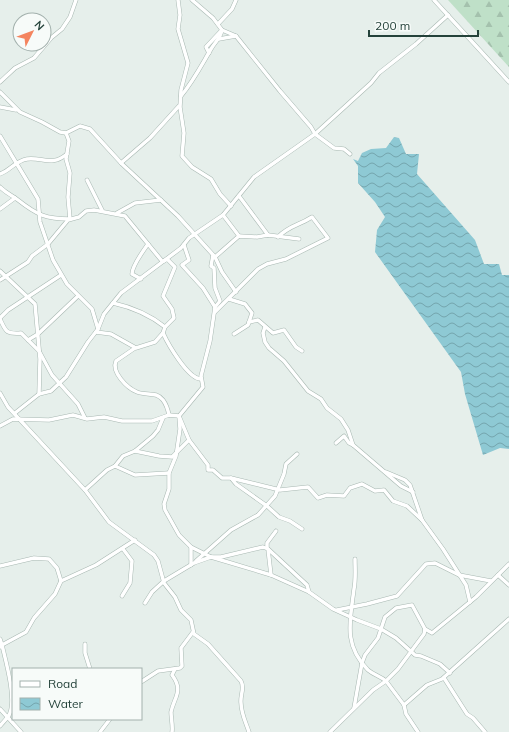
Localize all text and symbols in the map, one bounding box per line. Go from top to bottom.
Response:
north arrow [12,12,52,52]
scale bar [369,12,478,38]
text: N [31,18,47,33]
text: 200 m [375,18,410,33]
legend [12,668,142,720]
text: Road [48,676,77,691]
text: Water [48,696,84,711]

